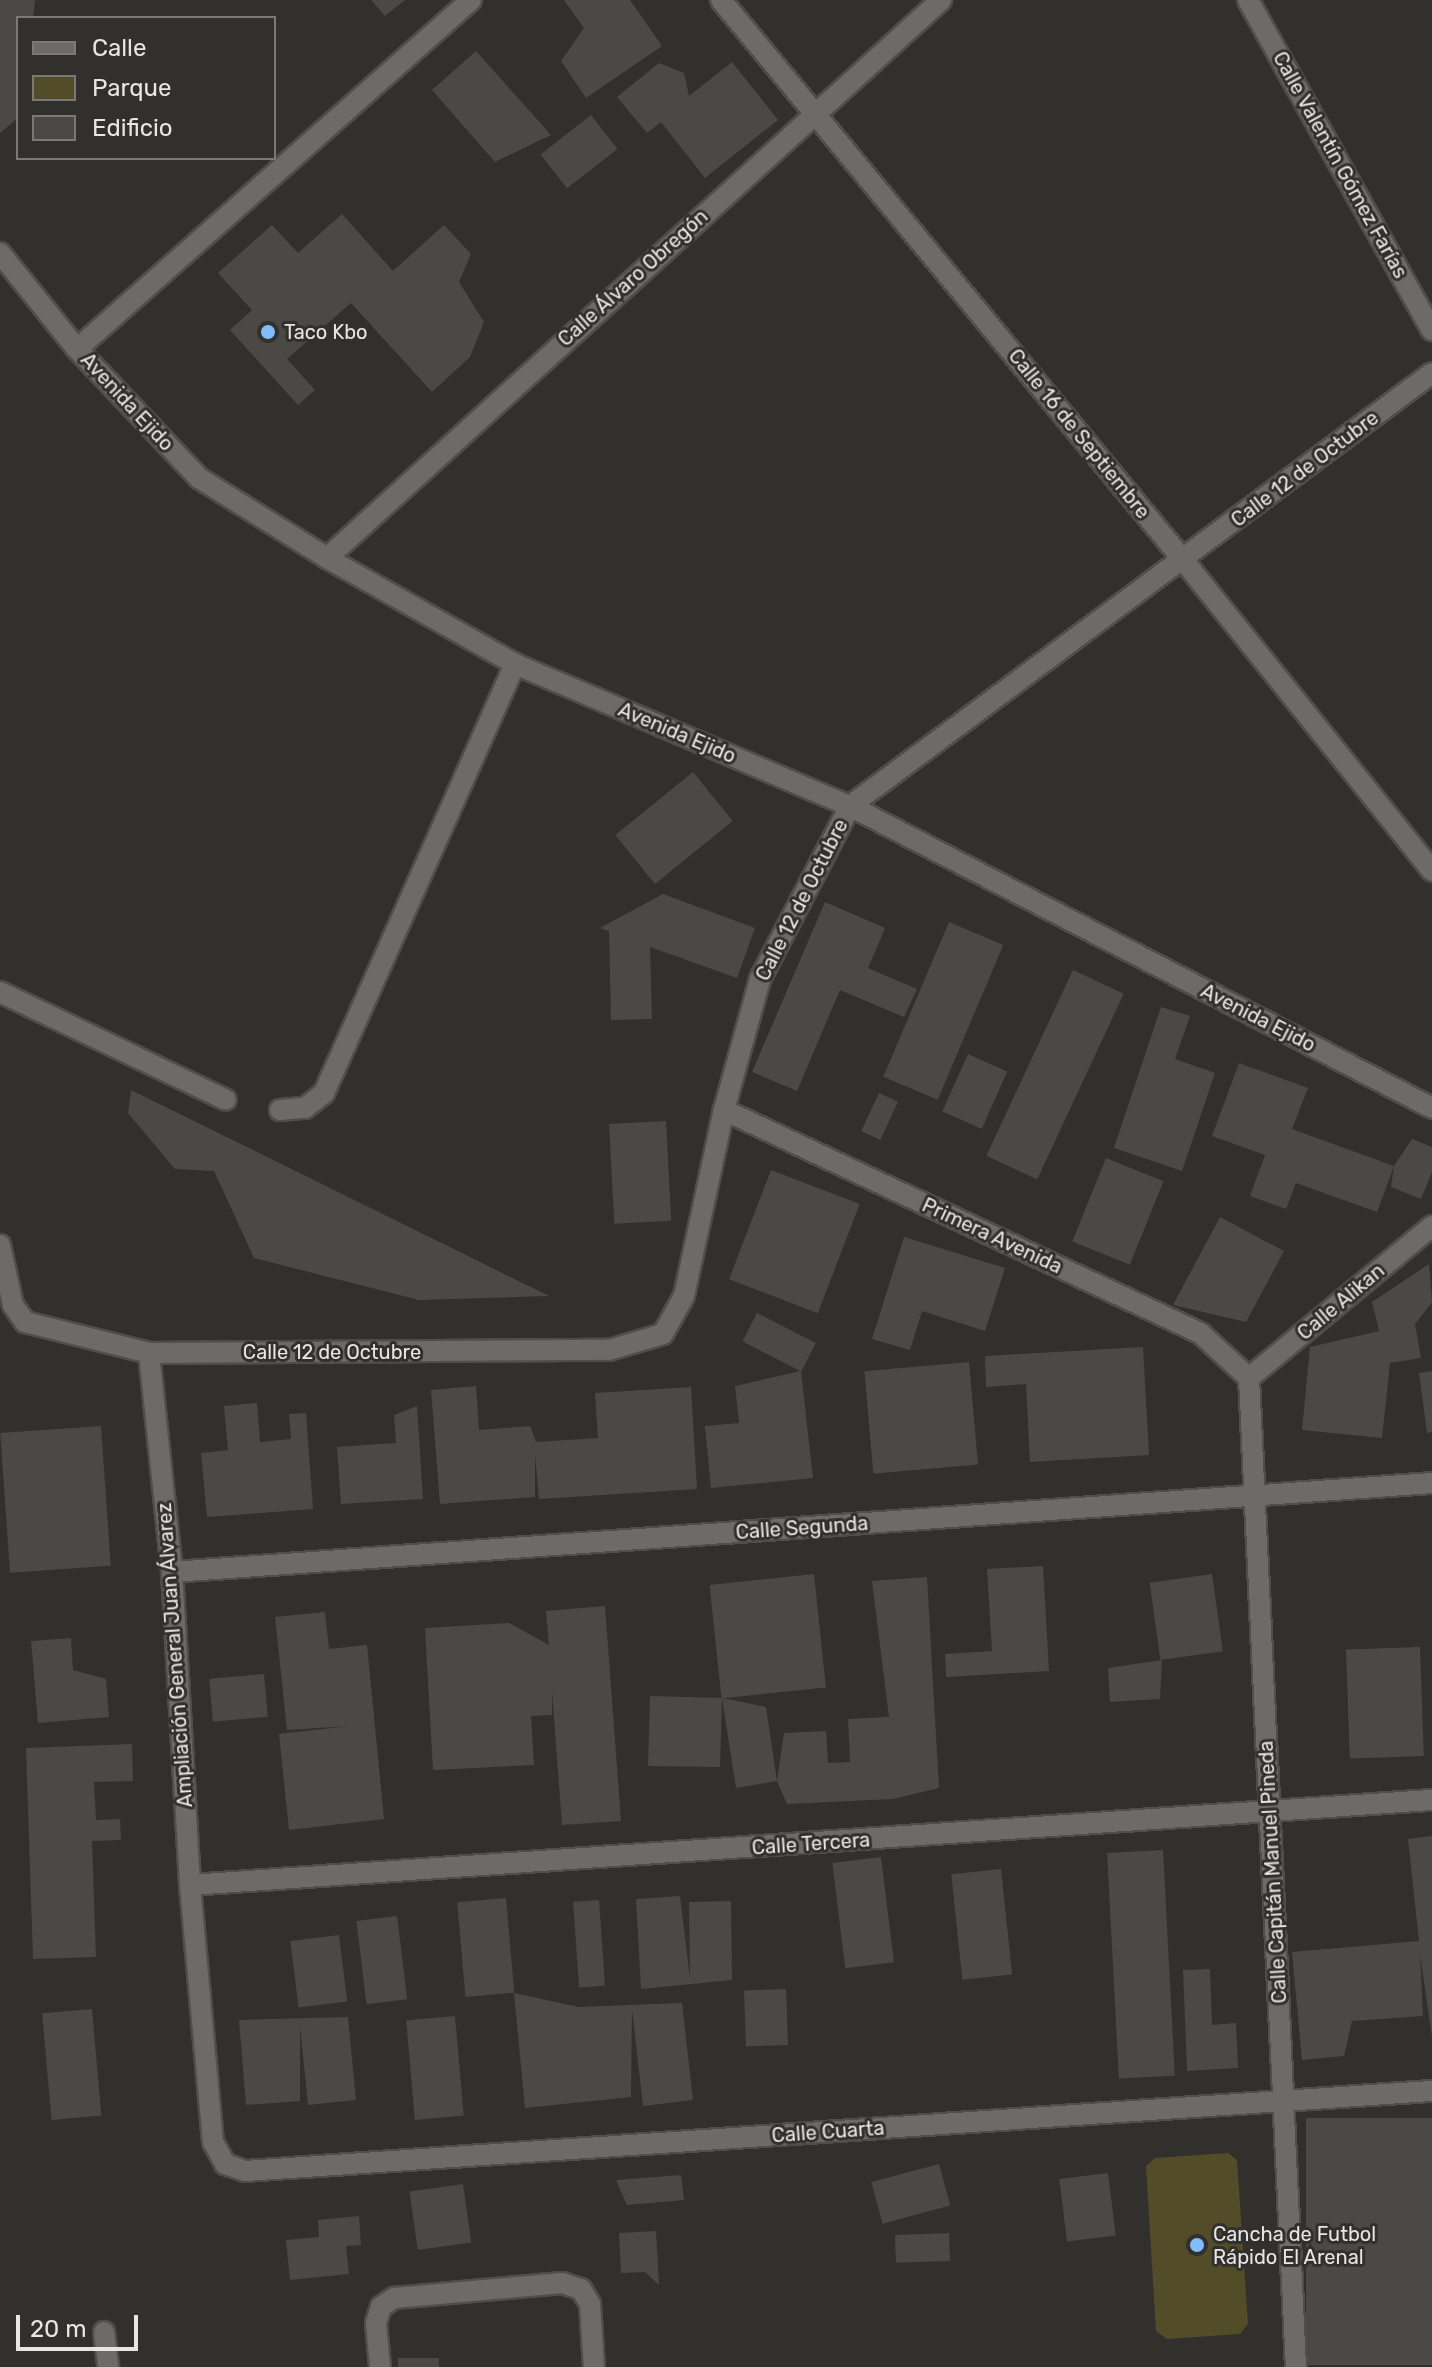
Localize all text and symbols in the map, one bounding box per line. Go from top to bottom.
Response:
legend [16,16,276,160]
text: Calle [92,34,146,62]
street label: Calle Valentín Gómez Farías [1267,47,1413,283]
text: Parque [92,74,171,102]
text: Edificio [92,114,173,142]
street label: Calle Álvaro Obregón [553,204,713,352]
place label: Taco Kbo [284,320,368,344]
marker: Taco Kbo [259,323,277,341]
street label: Calle 16 de Septiembre [1003,344,1155,524]
street label: Avenida Ejido [76,348,178,456]
street label: Calle 12 de Octubre [1227,406,1383,532]
street label: Avenida Ejido [615,698,739,768]
street label: Calle 12 de Octubre [751,815,853,985]
street label: Avenida Ejido [1197,979,1319,1057]
street label: Primera Avenida [918,1193,1066,1279]
street label: Calle Alikan [1292,1259,1390,1345]
street label: Calle 12 de Octubre [243,1340,421,1364]
street label: Ampliación General Juan Álvarez [152,1502,198,1808]
street label: Calle Segunda [735,1511,869,1545]
street label: Calle Capitán Manuel Pineda [1254,1740,1292,2004]
street label: Calle Tercera [751,1828,871,1860]
street label: Calle Cuarta [771,2116,885,2148]
place label: Cancha de Futbol Rápido El Arenal [1213,2222,1376,2269]
marker: Cancha de Futbol Rápido El Arenal [1188,2236,1206,2254]
scale bar [20,2299,142,2349]
text: 20 m [30,2315,87,2343]

